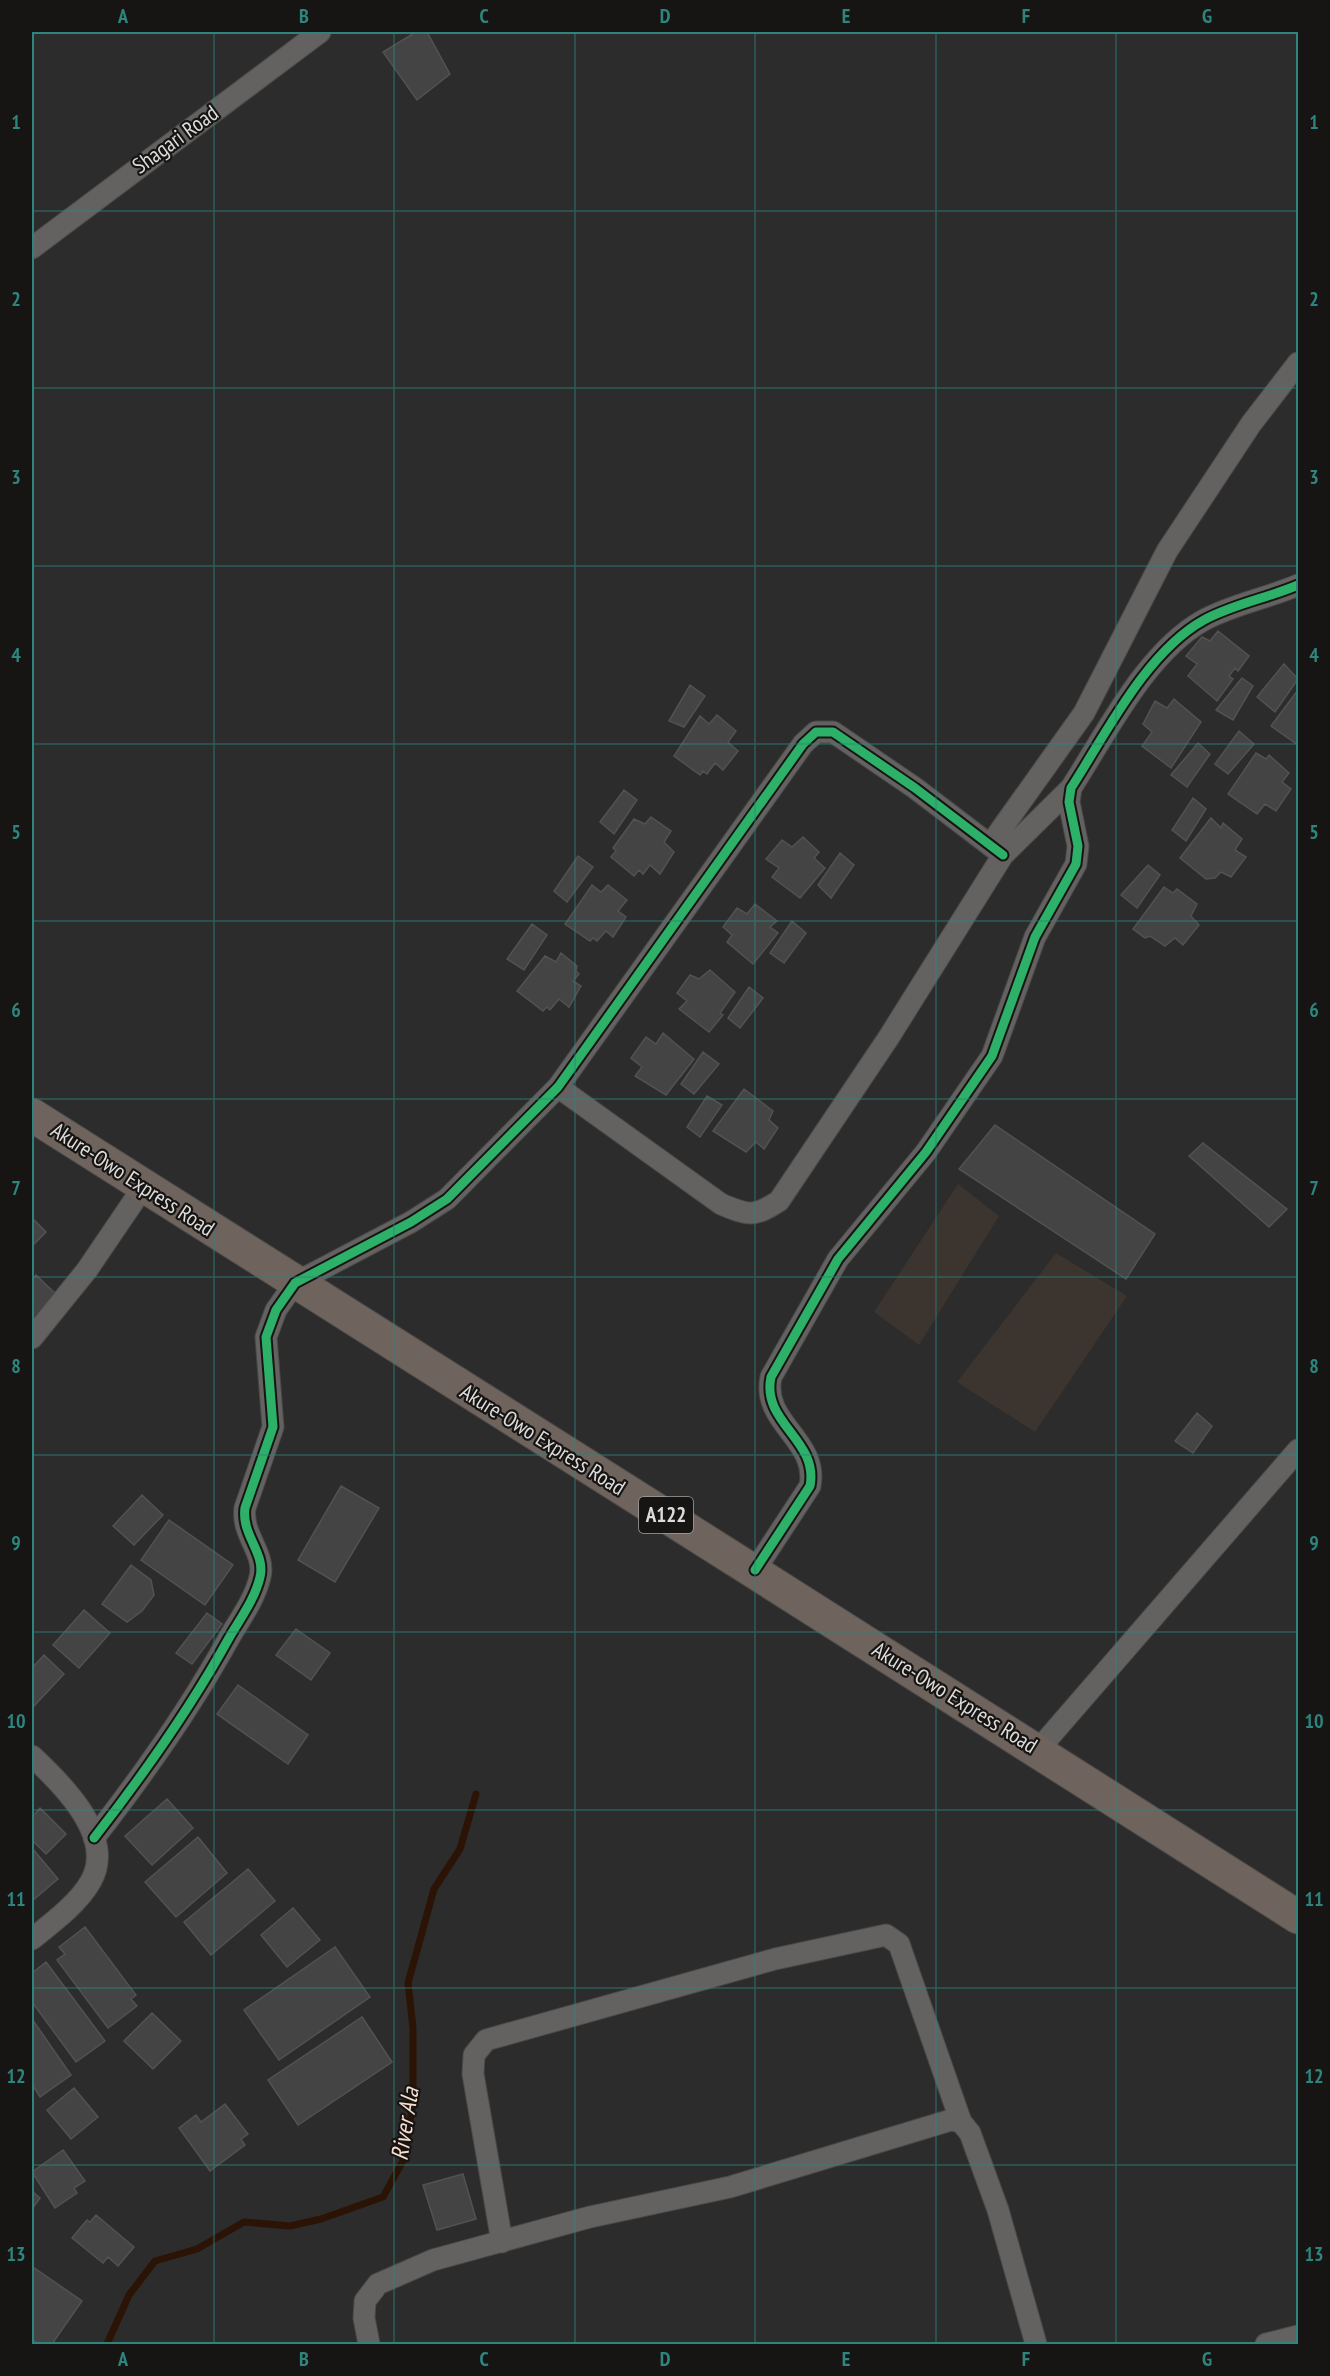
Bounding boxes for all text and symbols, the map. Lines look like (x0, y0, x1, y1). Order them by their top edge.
text: A (117, 3, 129, 29)
text: B (299, 3, 309, 29)
text: C (479, 3, 489, 29)
text: D (660, 3, 671, 29)
text: E (842, 3, 850, 29)
text: F (1022, 3, 1030, 29)
text: G (1202, 3, 1212, 29)
street label: Shagari Road (127, 99, 223, 179)
text: 1 (11, 109, 21, 135)
text: 1 (1309, 109, 1319, 135)
text: 2 (11, 286, 21, 312)
text: 2 (1309, 286, 1319, 312)
text: 3 (11, 464, 21, 490)
text: 3 (1309, 464, 1319, 490)
text: 4 (11, 642, 21, 668)
text: 4 (1309, 642, 1319, 668)
text: 5 (11, 819, 21, 845)
text: 5 (1309, 819, 1319, 845)
text: 6 (11, 997, 21, 1023)
text: 6 (1309, 997, 1319, 1023)
street label: Akure-Owo Express Road (46, 1116, 220, 1242)
text: 7 (11, 1175, 21, 1201)
text: 7 (1309, 1175, 1319, 1201)
text: 8 (11, 1353, 21, 1379)
text: 8 (1309, 1353, 1319, 1379)
street label: Akure-Owo Express Road (455, 1377, 631, 1501)
road number: A122 (639, 1497, 693, 1533)
text: 9 (11, 1530, 21, 1556)
text: 9 (1309, 1530, 1319, 1556)
street label: Akure-Owo Express Road (867, 1635, 1043, 1759)
text: 10 (6, 1708, 26, 1734)
text: 10 (1304, 1708, 1324, 1734)
text: 11 (6, 1886, 26, 1912)
text: 11 (1304, 1886, 1324, 1912)
text: 12 (6, 2063, 26, 2089)
text: 12 (1304, 2063, 1324, 2089)
water label: River Ala (383, 2084, 426, 2163)
text: 13 (6, 2241, 26, 2267)
text: 13 (1304, 2241, 1324, 2267)
text: A (117, 2346, 129, 2372)
text: B (299, 2346, 309, 2372)
text: C (479, 2346, 489, 2372)
text: D (660, 2346, 671, 2372)
text: E (842, 2346, 850, 2372)
text: F (1022, 2346, 1030, 2372)
text: G (1202, 2346, 1212, 2372)

